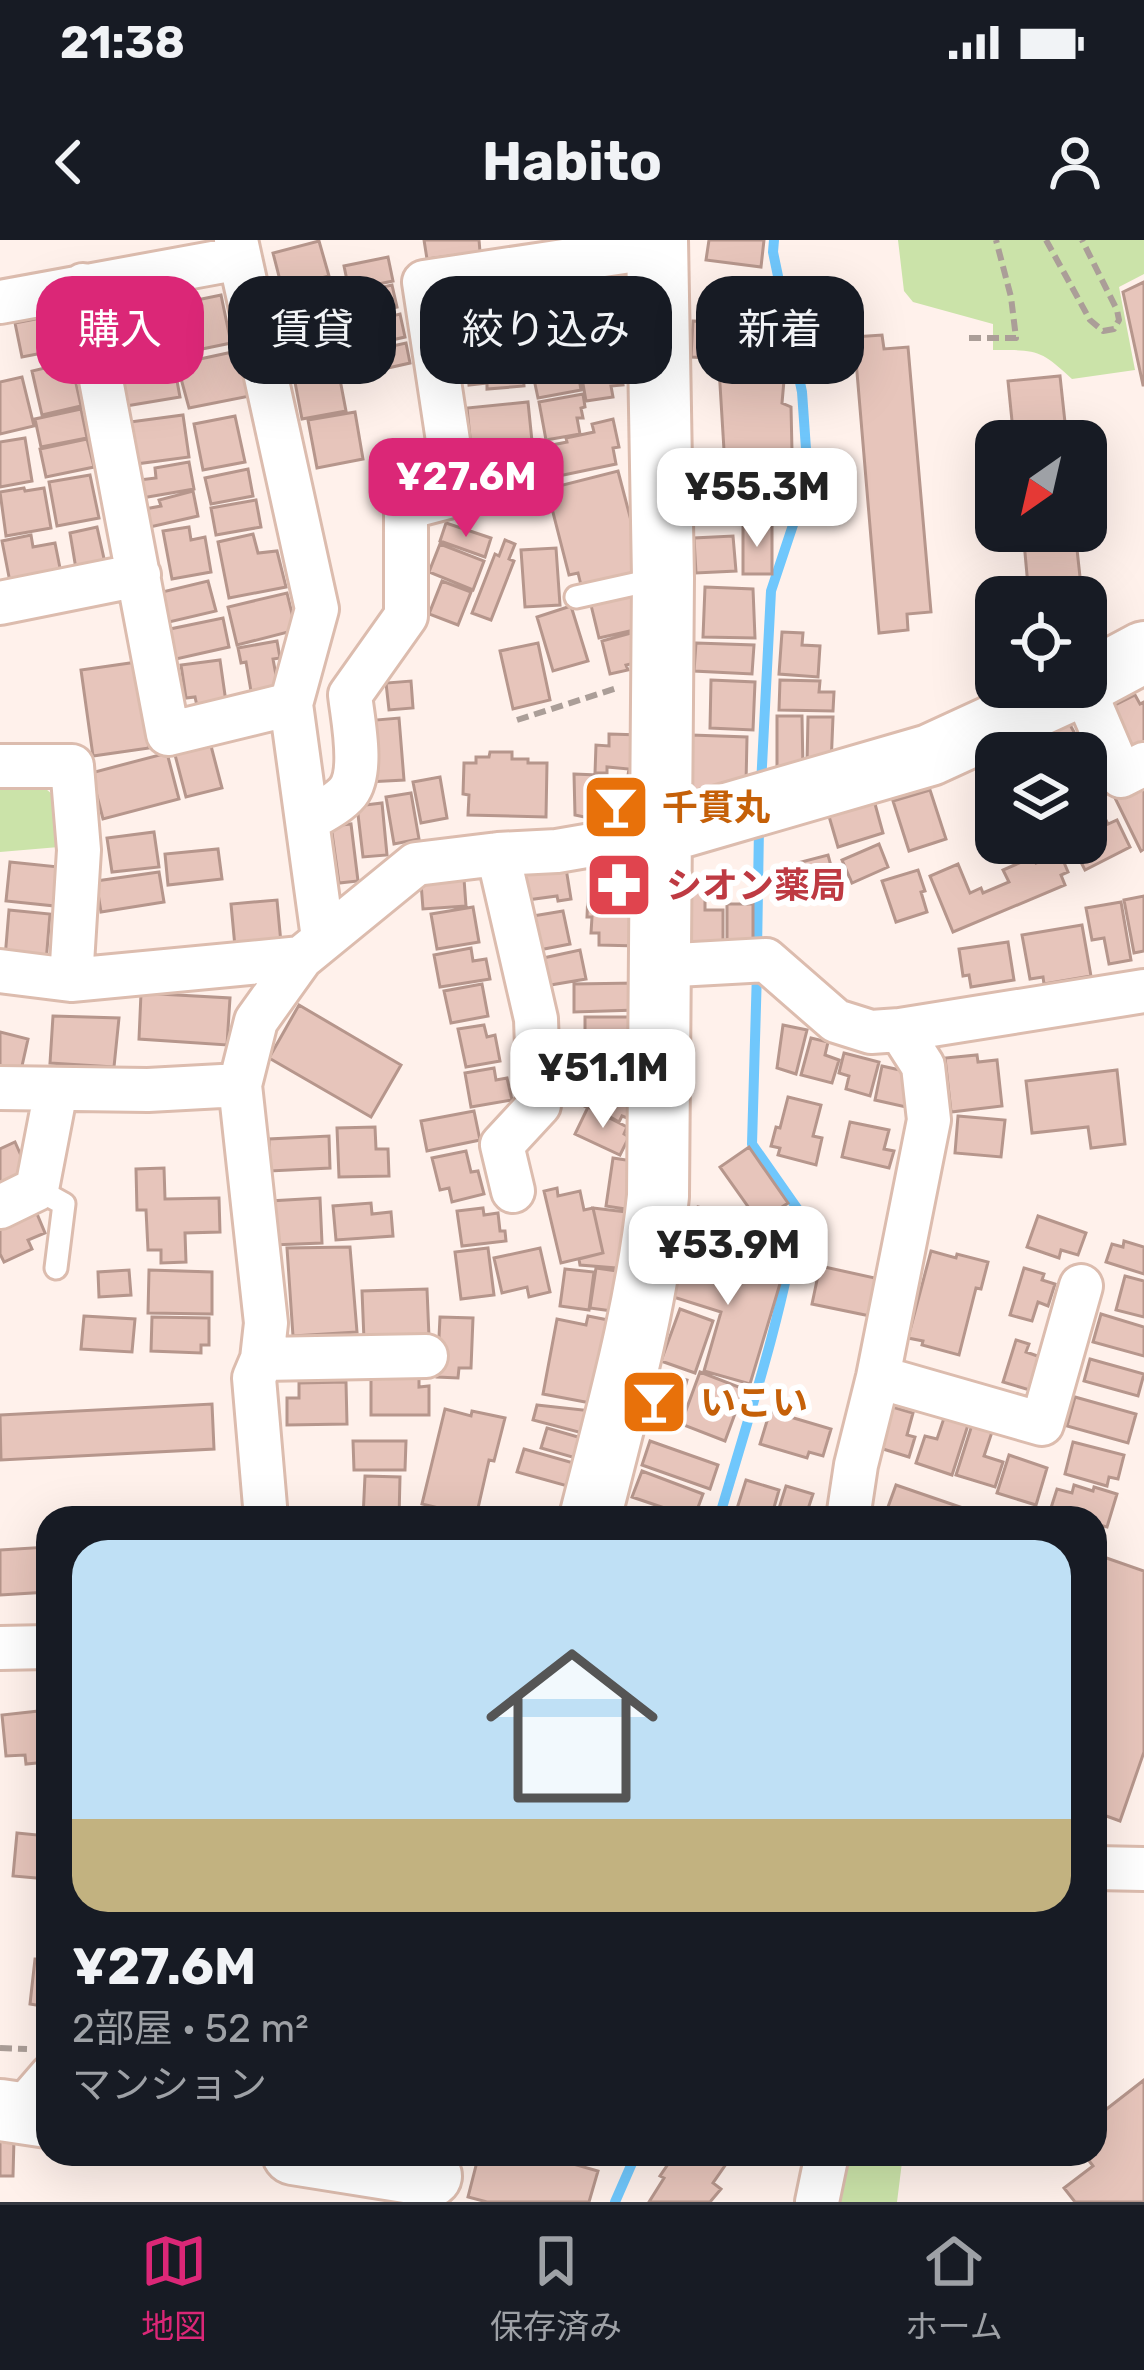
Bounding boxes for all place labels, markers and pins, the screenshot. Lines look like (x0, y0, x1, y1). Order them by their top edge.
pin: ¥27.6M (368, 438, 564, 540)
pin: ¥55.3M (659, 448, 855, 550)
bar icon: 千貫丸 (581, 772, 651, 842)
place label: 千貫丸 (662, 786, 770, 829)
pharmacy icon: シオン薬局 (584, 850, 654, 920)
place label: シオン薬局 (666, 864, 846, 907)
pin: ¥51.1M (505, 1029, 701, 1131)
pin: ¥53.9M (630, 1206, 826, 1308)
bar icon: いこい (619, 1367, 689, 1437)
place label: いこい (700, 1381, 808, 1424)

